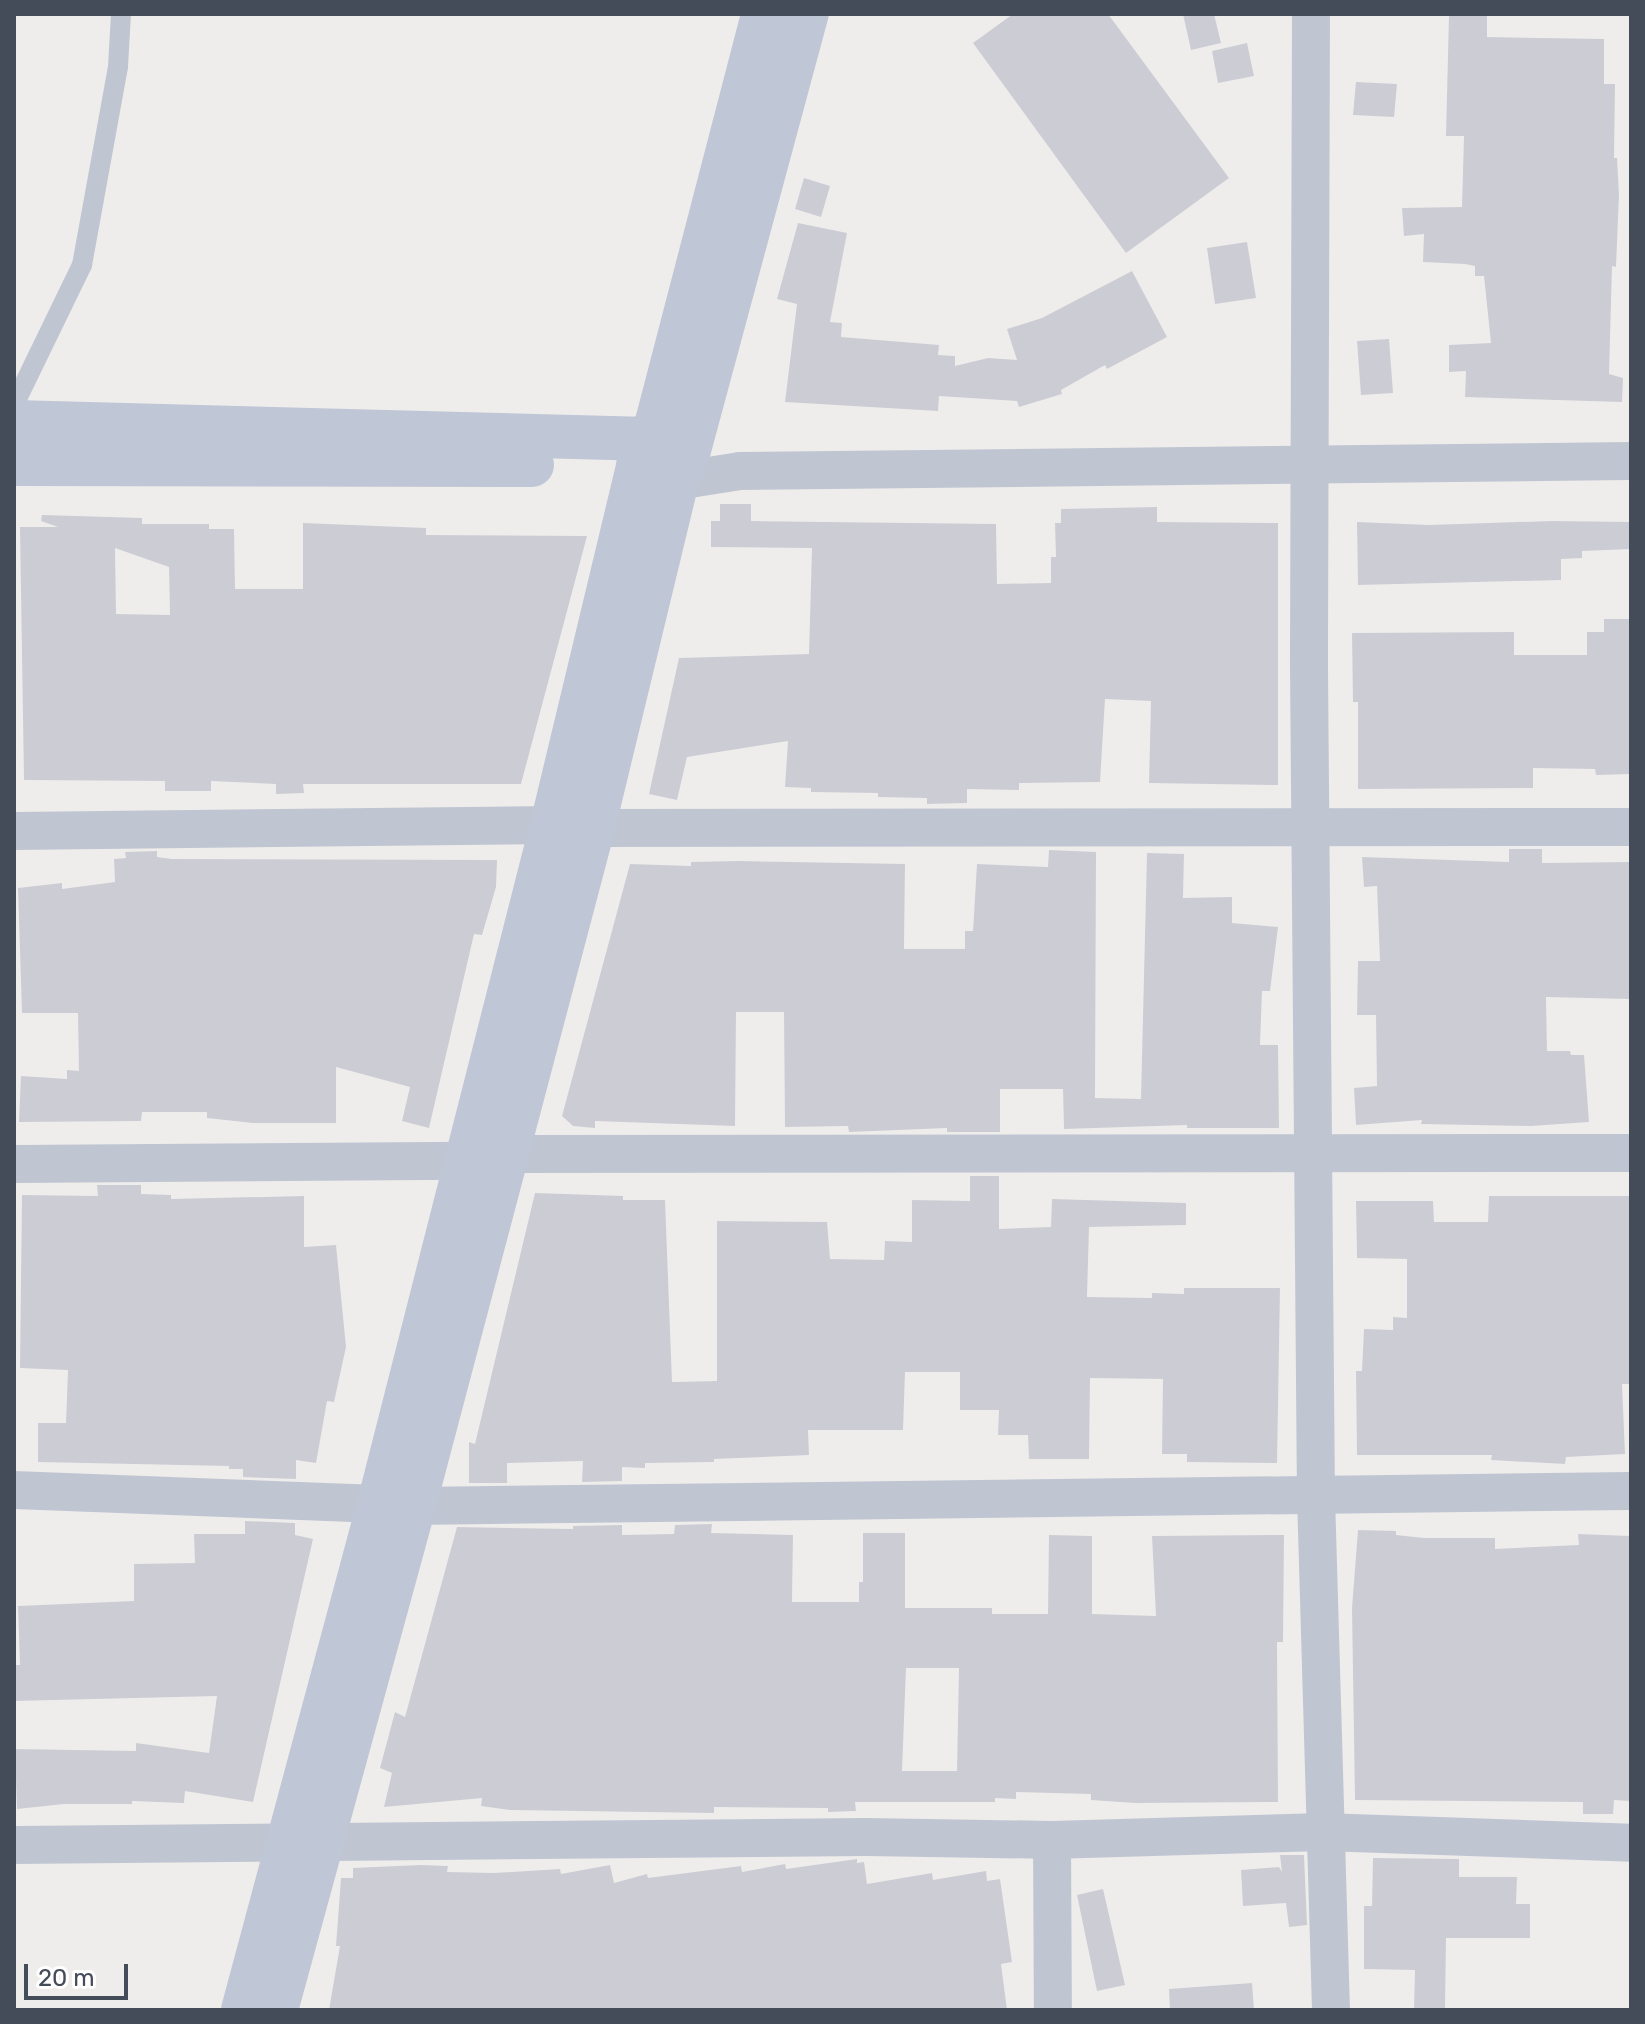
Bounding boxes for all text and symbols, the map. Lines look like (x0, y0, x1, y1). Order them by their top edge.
scale bar (28, 1948, 132, 1998)
text: 20 m (38, 1964, 95, 1992)

